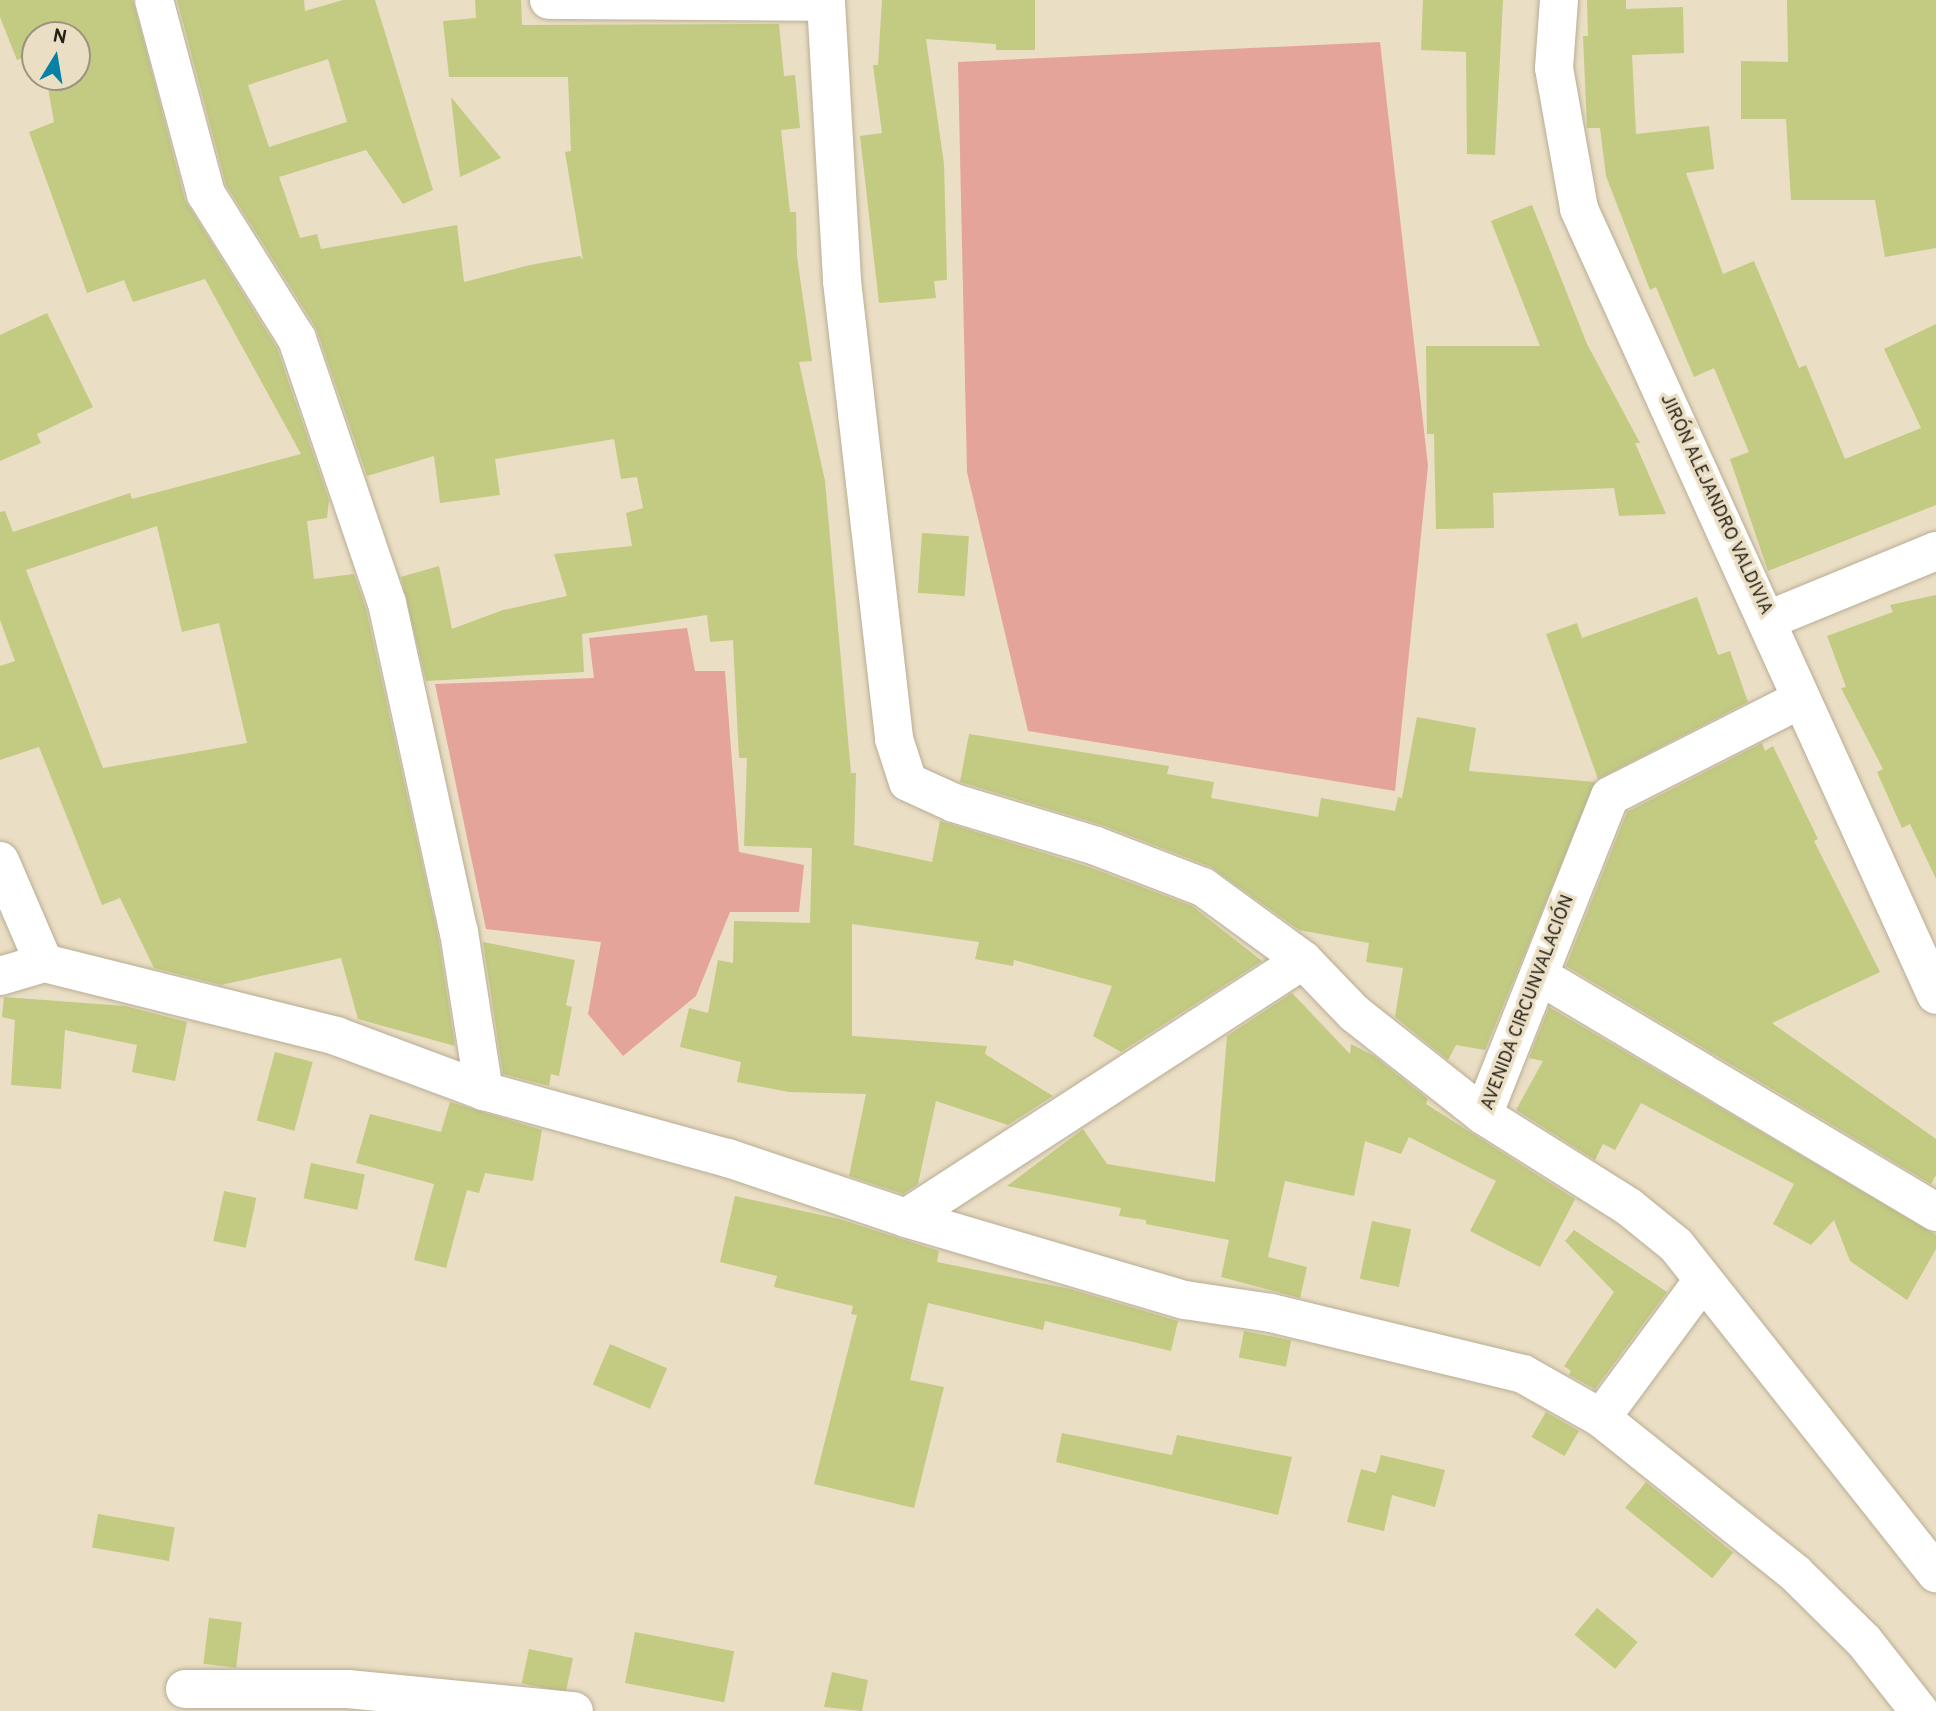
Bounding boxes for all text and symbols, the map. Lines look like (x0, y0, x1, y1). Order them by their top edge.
north arrow (21, 21, 91, 91)
text: N (51, 24, 69, 50)
street label: JIRÓN ALEJANDRO VALDIVIA (1654, 391, 1776, 619)
street label: AVENIDA CIRCUNVALACIÓN (1478, 892, 1580, 1114)

